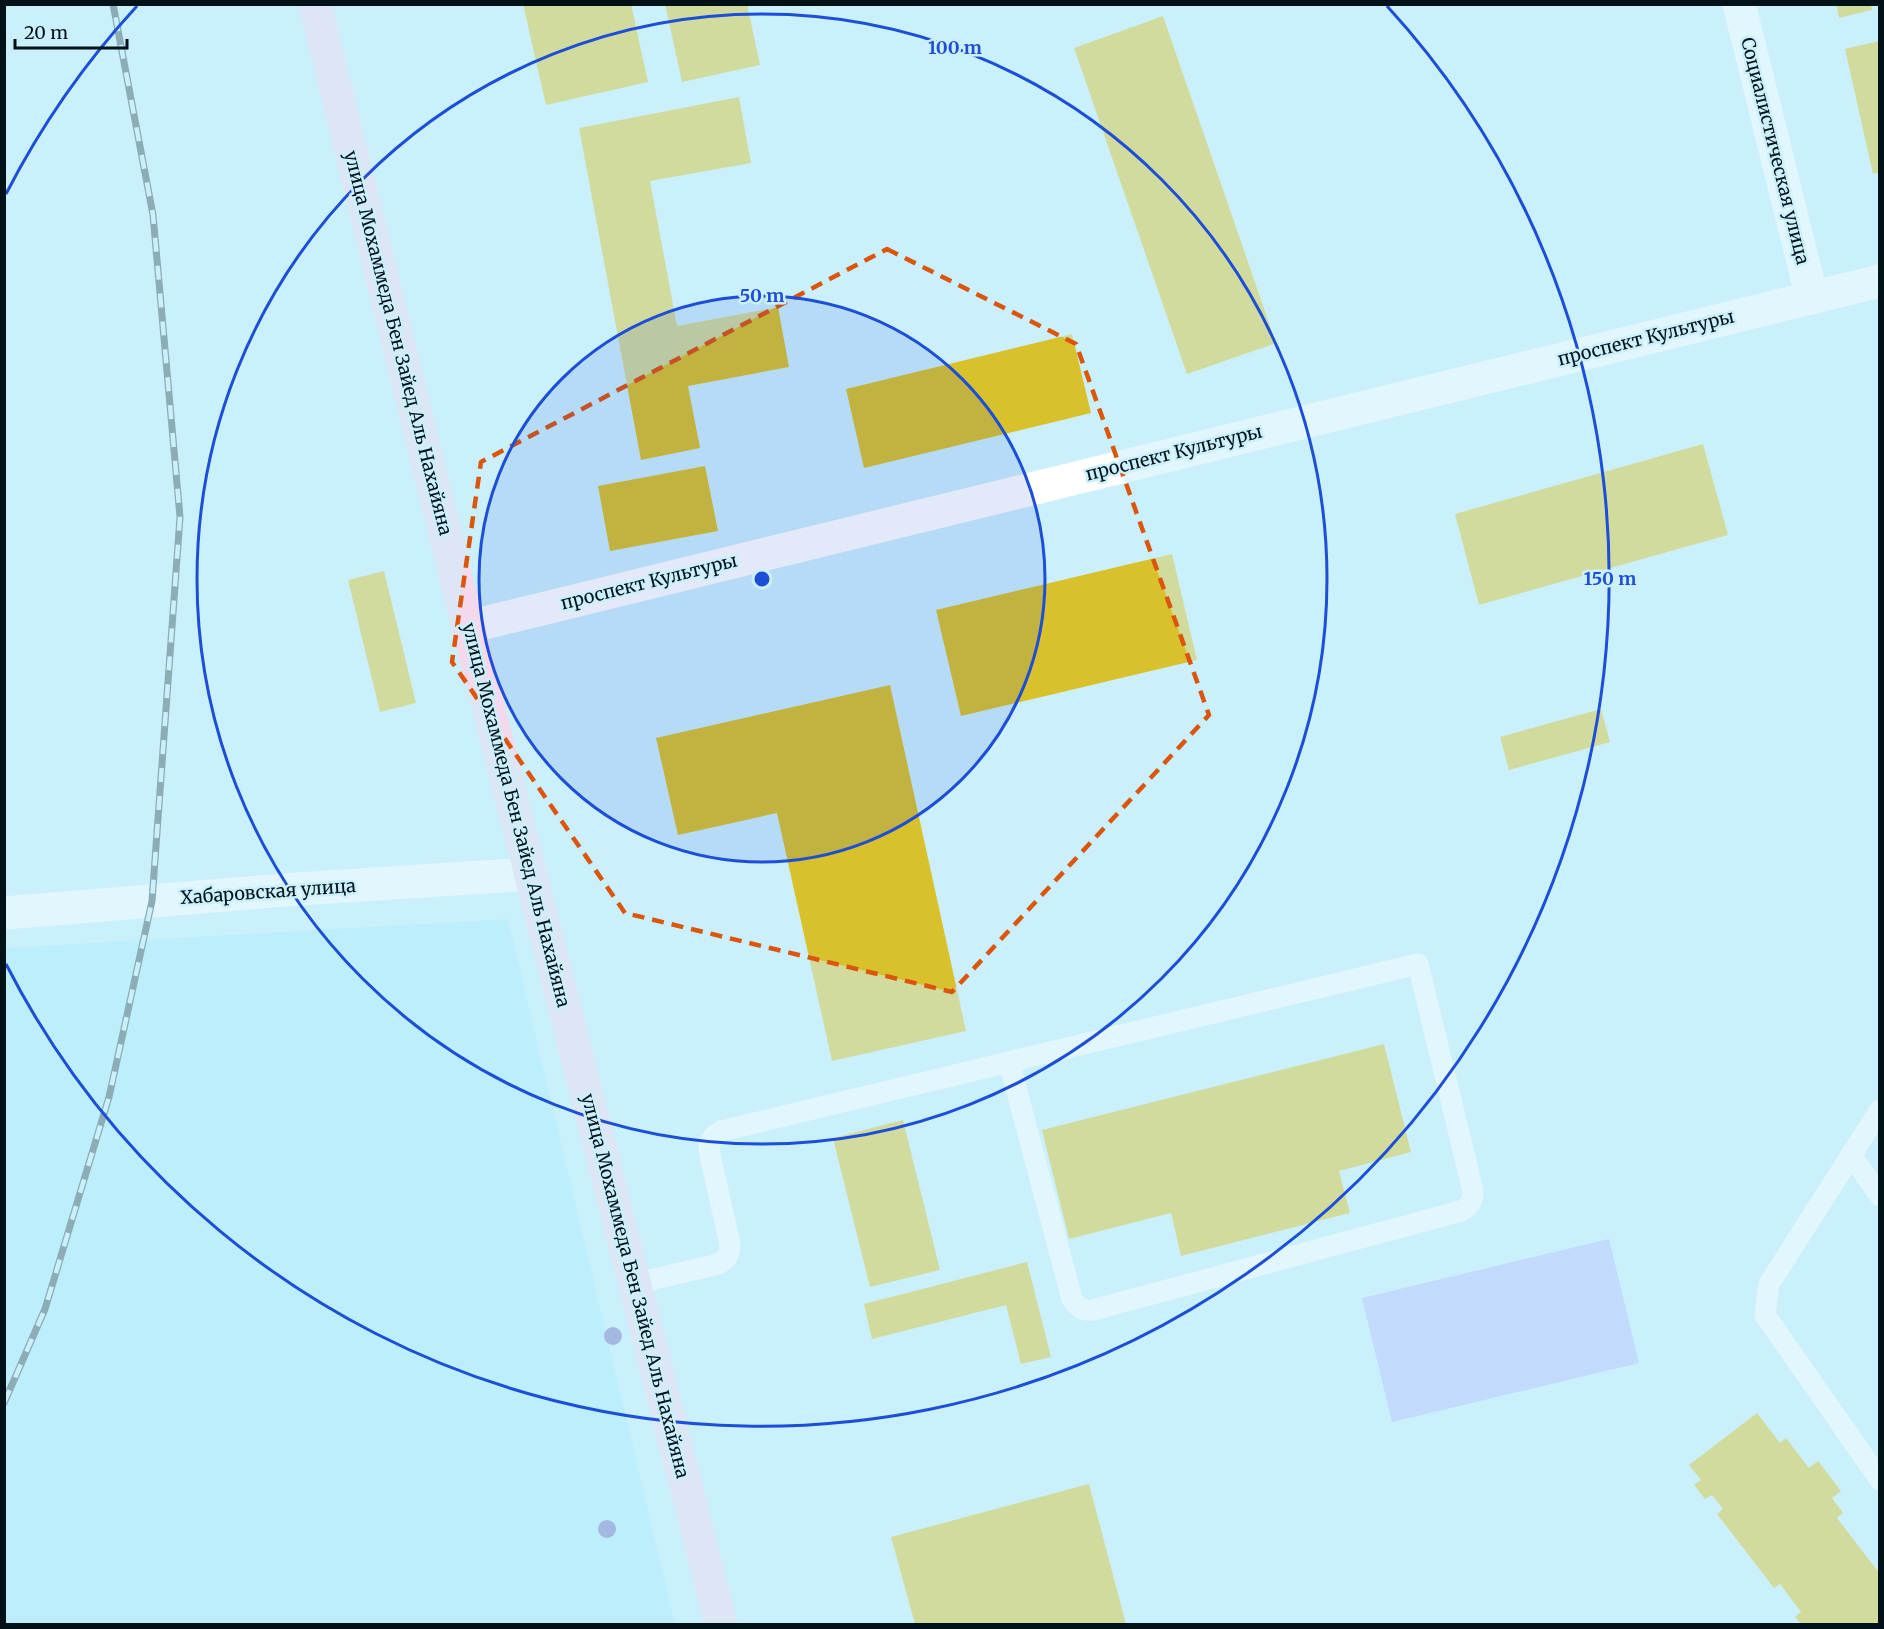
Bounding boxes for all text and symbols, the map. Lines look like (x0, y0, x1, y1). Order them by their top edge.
scale bar (15, 12, 128, 50)
text: 20 m (24, 21, 68, 44)
street label: Социалистическая улица (1736, 35, 1815, 267)
text: 100 m (928, 36, 982, 59)
street label: улица Мохаммеда Бен Зайед Аль Нахайяна (339, 148, 458, 538)
text: 50 m (740, 284, 784, 307)
street label: проспект Культуры (1555, 304, 1737, 371)
street label: проспект Культуры (1083, 419, 1265, 486)
street label: проспект Культуры (558, 548, 740, 615)
text: 150 m (1584, 567, 1636, 590)
centre of rings (752, 569, 772, 589)
street label: улица Мохаммеда Бен Зайед Аль Нахайяна (457, 620, 576, 1010)
street label: Хабаровская улица (179, 874, 357, 909)
street label: улица Мохаммеда Бен Зайед Аль Нахайяна (576, 1091, 695, 1481)

